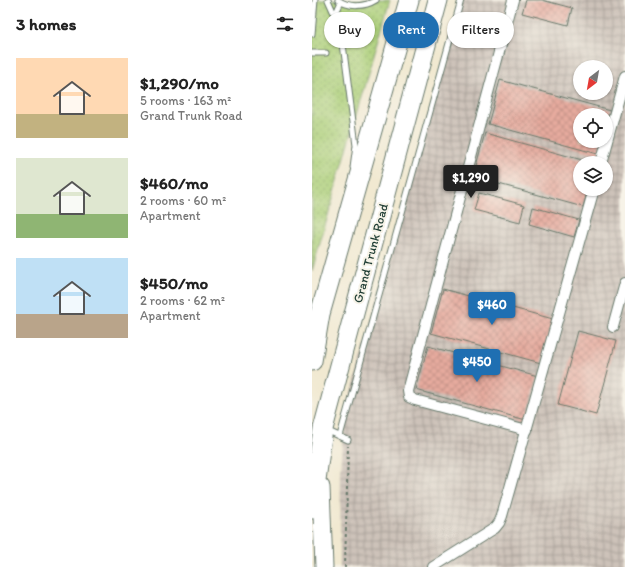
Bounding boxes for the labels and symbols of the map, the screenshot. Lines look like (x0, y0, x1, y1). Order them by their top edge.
north arrow (573, 60, 613, 100)
pin: $1,290 (438, 165, 504, 199)
street label: Grand Trunk Road (350, 202, 391, 305)
pin: $460 (468, 292, 516, 326)
pin: $450 (453, 349, 501, 383)

